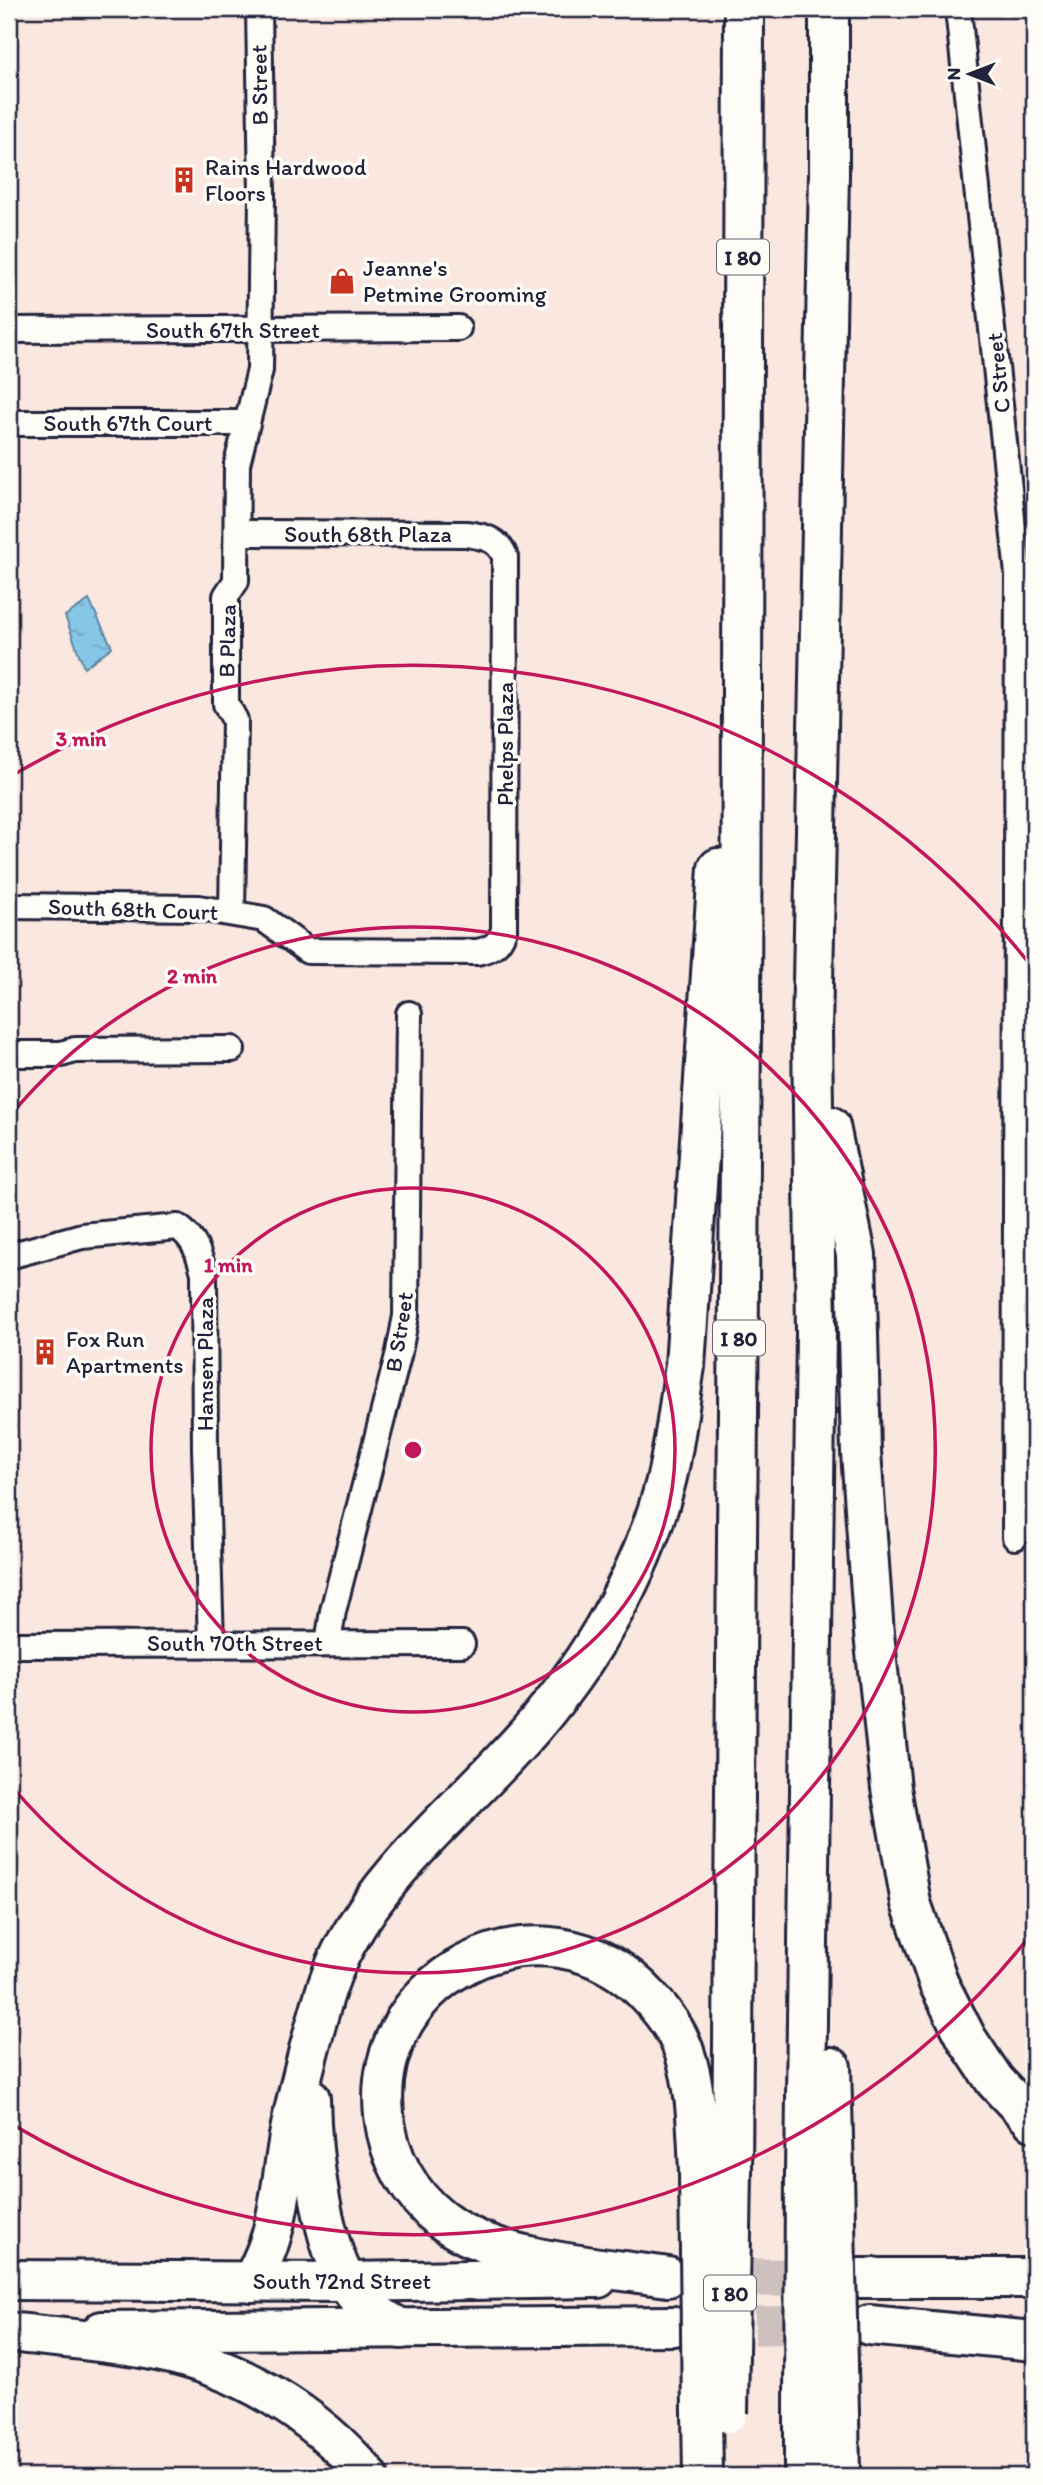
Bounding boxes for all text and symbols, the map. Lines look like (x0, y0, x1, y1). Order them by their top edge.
north arrow (934, 38, 1004, 108)
street label: B Street (244, 44, 274, 126)
text: N (942, 68, 965, 80)
place label: Rains Hardwood Floors (205, 153, 367, 207)
building icon: Rains Hardwood Floors (169, 165, 199, 195)
road number: I 80 (717, 240, 769, 274)
place label: Jeanne's Petmine Grooming (363, 254, 547, 308)
shop icon: Jeanne's Petmine Grooming (327, 266, 357, 296)
street label: South 67th Street (146, 316, 320, 344)
street label: C Street (980, 331, 1016, 415)
street label: South 67th Court (43, 409, 213, 437)
street label: South 68th Plaza (284, 520, 452, 548)
street label: B Plaza (212, 604, 242, 678)
street label: Phelps Plaza (491, 682, 519, 806)
text: 3 min (56, 726, 107, 751)
street label: South 68th Court (47, 892, 219, 926)
text: 2 min (167, 963, 218, 988)
text: 1 min (204, 1252, 253, 1277)
street label: B Street (379, 1290, 419, 1374)
street label: Hansen Plaza (191, 1297, 219, 1431)
road number: I 80 (713, 1320, 765, 1356)
place label: Fox Run Apartments (66, 1325, 184, 1379)
building icon: Fox Run Apartments (30, 1337, 60, 1367)
centre of rings (401, 1438, 425, 1462)
street label: South 70th Street (147, 1629, 323, 1657)
street label: South 72nd Street (253, 2267, 431, 2295)
road number: I 80 (704, 2276, 756, 2310)

